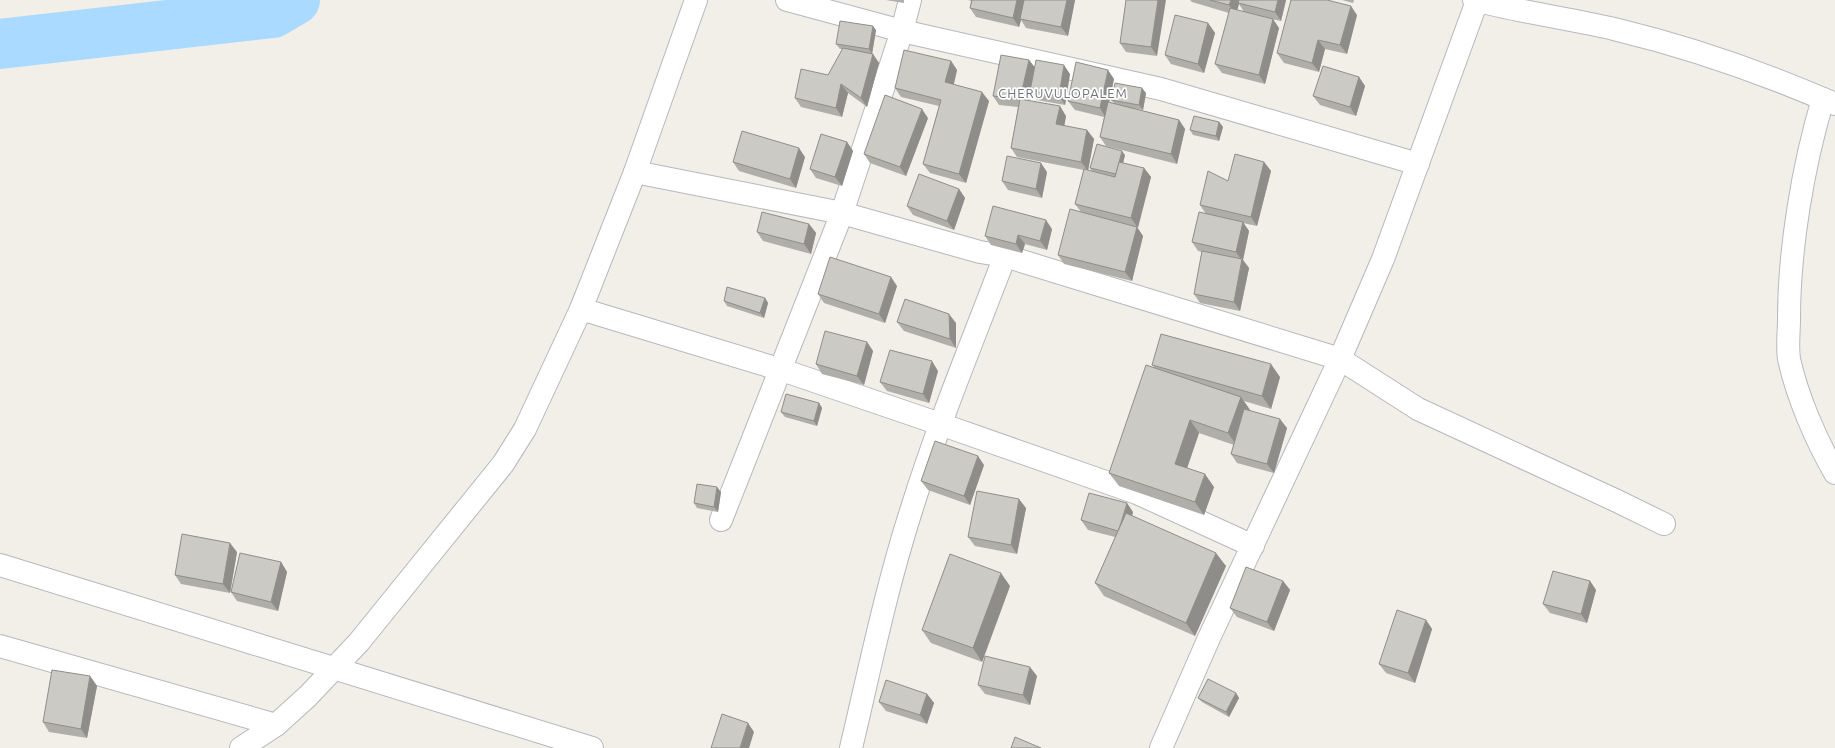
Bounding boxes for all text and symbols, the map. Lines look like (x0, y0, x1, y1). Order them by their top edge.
district label: CHERUVULOPALEM (998, 86, 1128, 100)

